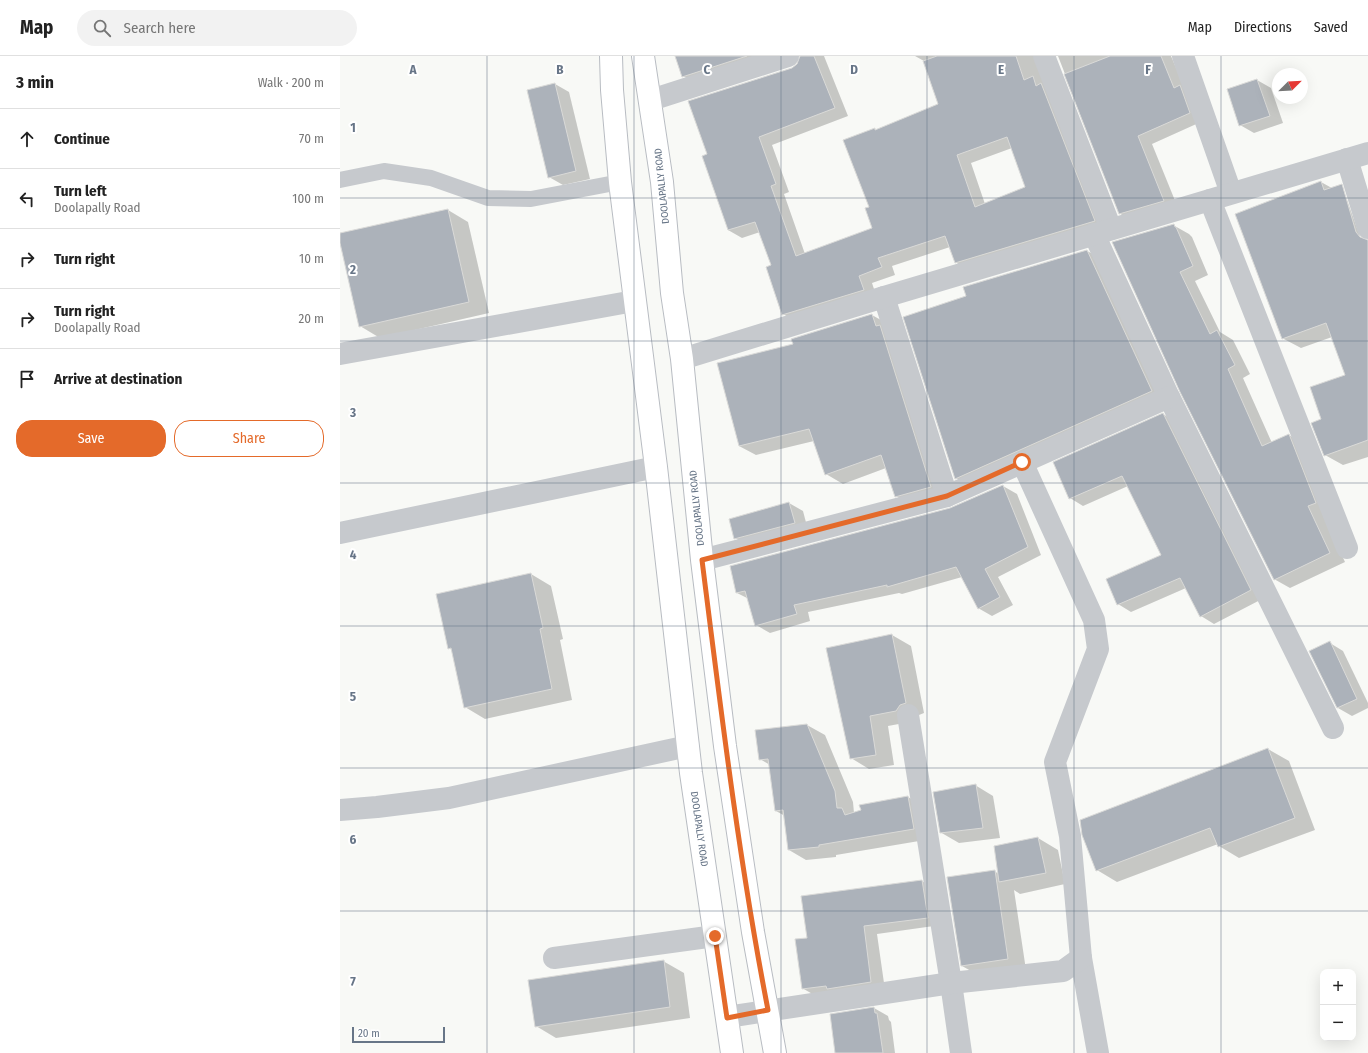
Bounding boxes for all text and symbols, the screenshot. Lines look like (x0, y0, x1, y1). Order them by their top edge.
search box (77, 10, 357, 46)
text: Map (20, 16, 53, 39)
icon: search (91, 17, 113, 39)
text: Search here (123, 19, 196, 37)
text: Map (1188, 19, 1212, 36)
text: Directions (1234, 19, 1292, 36)
text: Saved (1314, 19, 1348, 36)
text: A (408, 62, 417, 77)
text: B (556, 62, 564, 77)
text: C (704, 62, 711, 77)
text: D (850, 62, 858, 77)
text: E (998, 62, 1004, 77)
text: F (1145, 62, 1151, 77)
north arrow (1272, 68, 1308, 104)
text: 3 min (16, 72, 54, 93)
text: Walk · 200 m (258, 75, 324, 90)
text: 1 (350, 120, 356, 135)
icon: ahead (16, 128, 38, 150)
text: Continue (54, 130, 110, 148)
text: 70 m (299, 131, 324, 146)
street label: DOOLAPALLY ROAD (652, 147, 672, 224)
text: Turn left (54, 182, 107, 200)
icon: left (16, 188, 38, 210)
text: 100 m (292, 191, 324, 206)
text: Doolapally Road (54, 200, 141, 215)
icon: right (16, 248, 38, 270)
text: Turn right (54, 250, 115, 268)
text: 10 m (299, 251, 324, 266)
text: 2 (349, 262, 356, 277)
text: Turn right (54, 302, 115, 320)
icon: right (16, 308, 38, 330)
text: 20 m (298, 311, 324, 326)
text: Doolapally Road (54, 320, 141, 335)
icon: arrive (16, 368, 38, 390)
text: Arrive at destination (54, 370, 182, 388)
text: 3 (349, 405, 356, 420)
button: Save (16, 420, 166, 457)
button: Share (174, 420, 324, 457)
route start (1013, 453, 1031, 471)
street label: DOOLAPALLY ROAD (687, 469, 707, 546)
text: 4 (350, 547, 357, 562)
text: 5 (350, 689, 356, 704)
street label: DOOLAPALLY ROAD (688, 791, 710, 868)
text: 6 (350, 832, 357, 847)
route end (706, 927, 724, 945)
map controls (1320, 969, 1356, 1041)
button: + (1320, 969, 1356, 1005)
text: 7 (350, 974, 356, 989)
button: − (1320, 1005, 1356, 1041)
scale bar (352, 1025, 445, 1044)
text: 20 m (358, 1027, 380, 1040)

